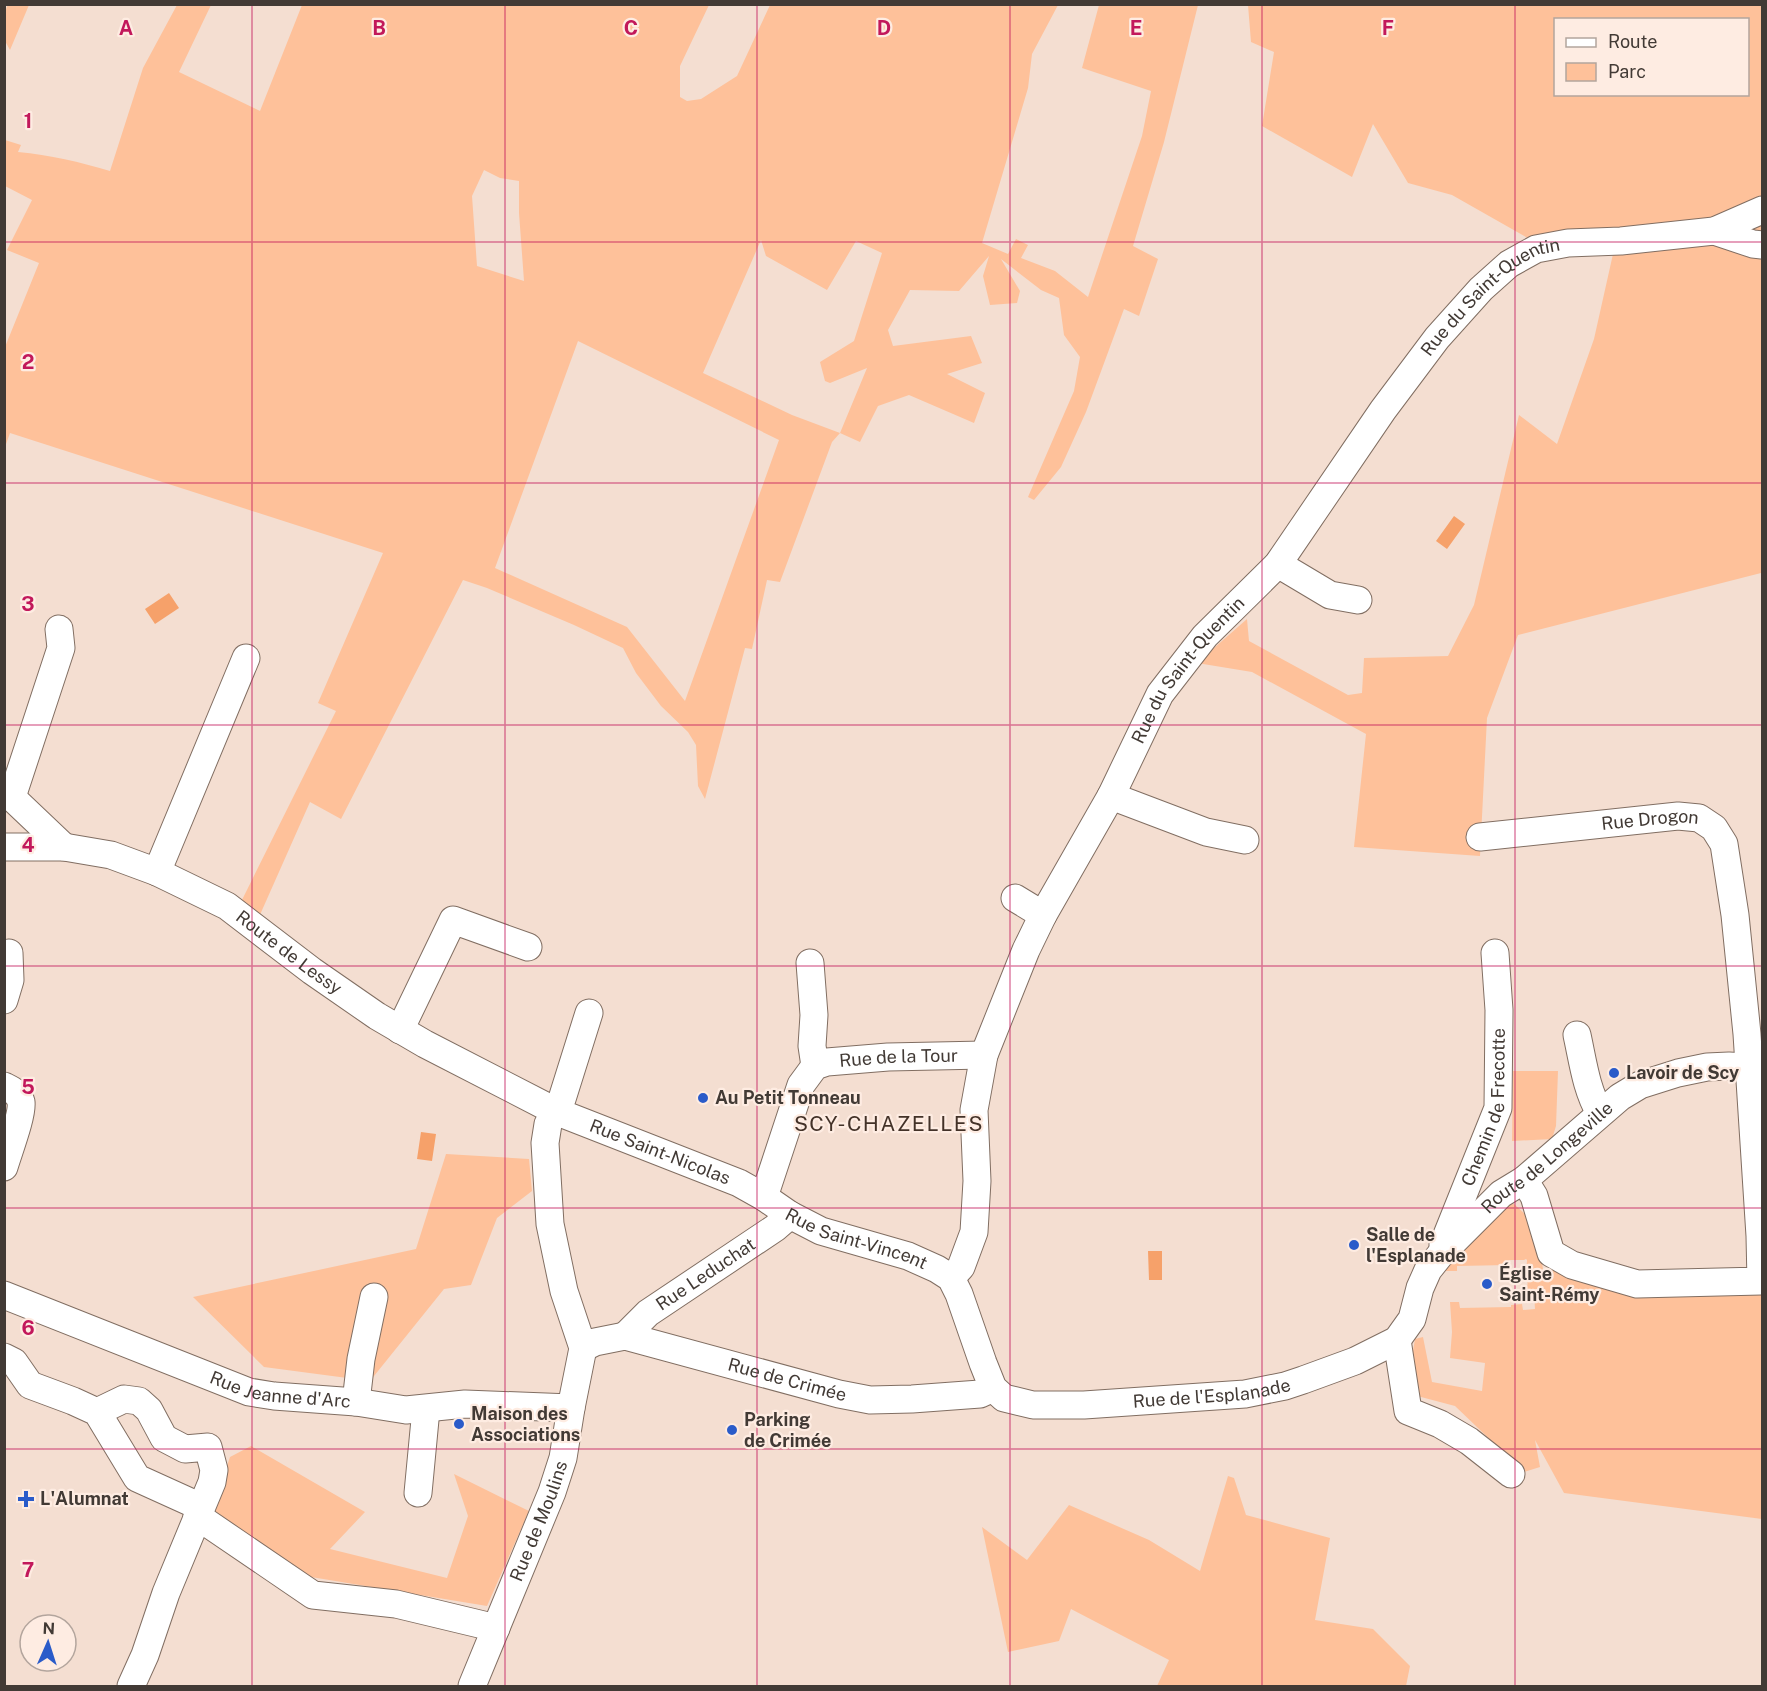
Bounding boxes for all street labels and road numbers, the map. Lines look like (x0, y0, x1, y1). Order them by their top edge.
street label: Rue du Saint-Quentin (1416, 234, 1562, 360)
street label: Rue du Saint-Quentin (1127, 592, 1249, 747)
street label: Rue Drogon (1600, 805, 1700, 834)
street label: Route de Lessy (232, 906, 346, 999)
street label: Chemin de Frecotte (1457, 1028, 1509, 1189)
street label: Rue de la Tour (838, 1045, 958, 1071)
street label: Route de Longeville (1477, 1097, 1617, 1218)
street label: Rue Saint-Nicolas (587, 1115, 733, 1189)
street label: Rue Saint-Vincent (782, 1203, 931, 1273)
street label: Rue Leduchat (652, 1233, 759, 1315)
street label: Rue de Crimée (726, 1353, 848, 1405)
street label: Rue Jeanne d'Arc (207, 1367, 352, 1412)
street label: Rue de l'Esplanade (1132, 1374, 1293, 1412)
street label: Rue de Moulins (505, 1458, 571, 1584)

